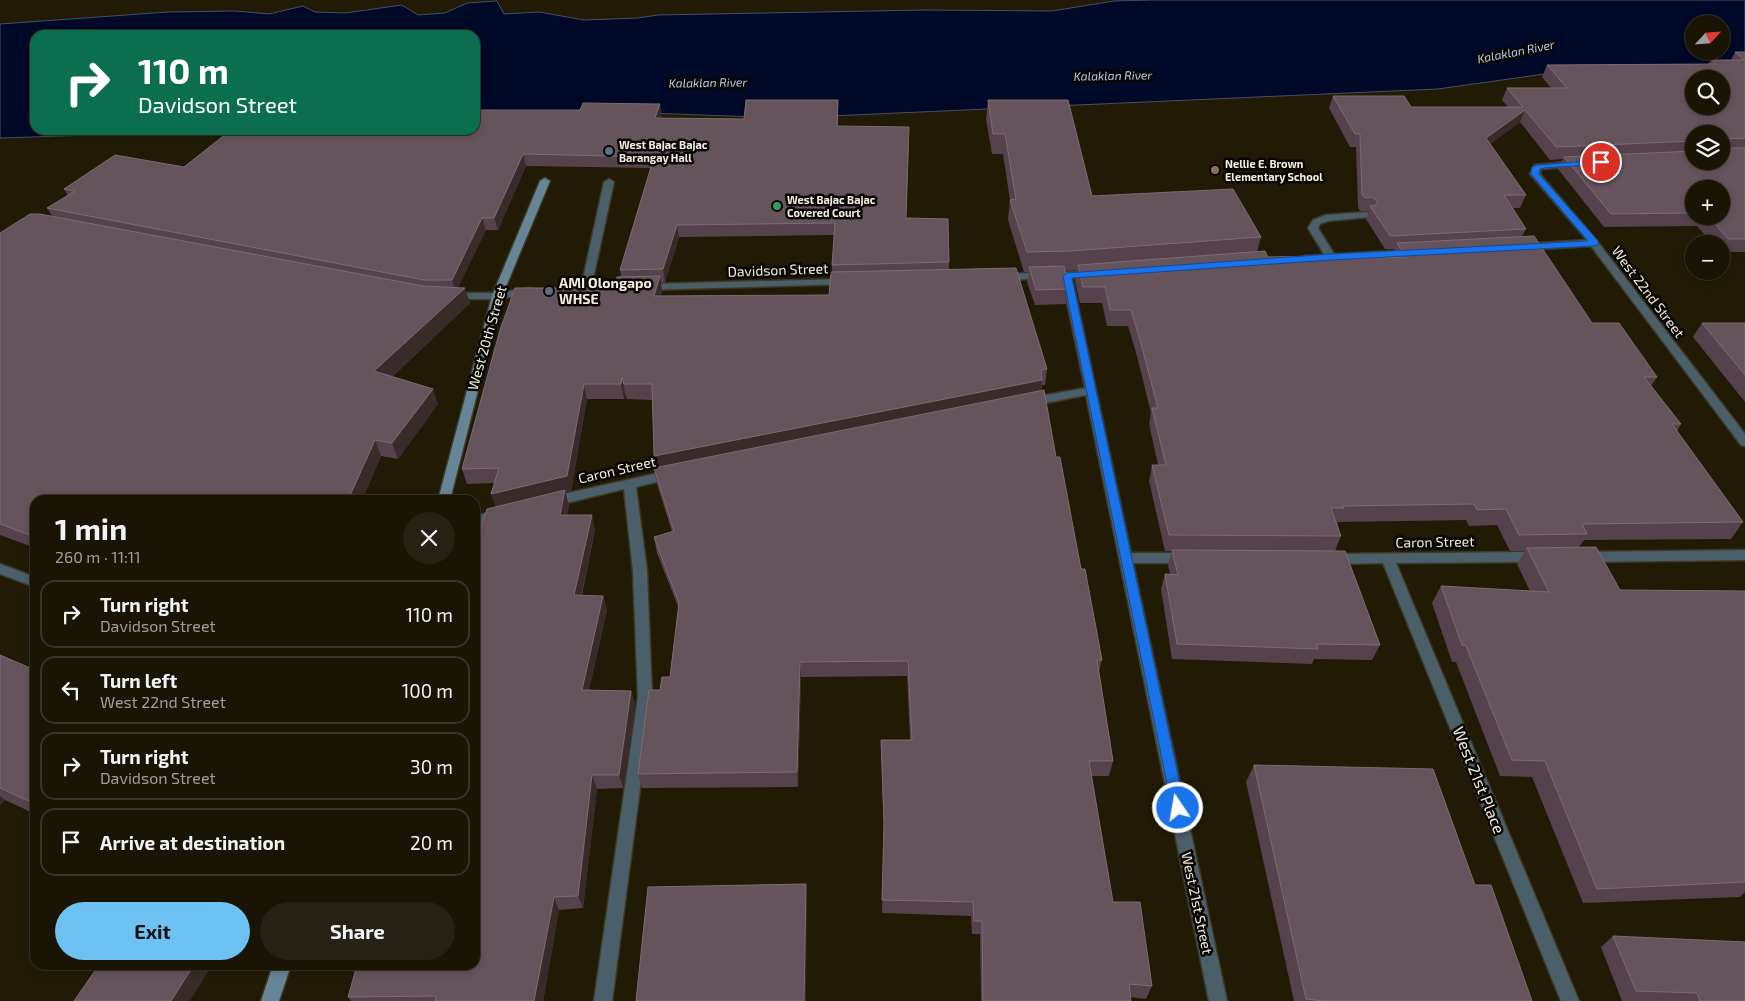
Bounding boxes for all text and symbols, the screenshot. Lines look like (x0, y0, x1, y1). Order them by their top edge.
north arrow (1685, 15, 1730, 60)
map controls (1685, 15, 1730, 280)
water label: Kalaklan River (1476, 37, 1556, 65)
text: 110 m (138, 49, 229, 91)
icon: right (55, 50, 120, 115)
water label: Kalaklan River (1074, 67, 1153, 83)
button: search (1685, 70, 1730, 115)
water label: Kalaklan River (669, 74, 748, 90)
text: Davidson Street (138, 91, 297, 117)
button: layers (1685, 125, 1730, 170)
place label: West Bajac Bajac Barangay Hall (619, 138, 708, 165)
pin (1580, 141, 1622, 183)
marker: West Bajac Bajac Barangay Hall (603, 145, 615, 157)
icon: arrive (1587, 148, 1615, 176)
place label: Nellie E. Brown Elementary School (1225, 157, 1323, 184)
marker: Nellie E. Brown Elementary School (1209, 164, 1221, 176)
button: + (1685, 180, 1730, 225)
place label: West Bajac Bajac Covered Court (787, 193, 876, 219)
marker: West Bajac Bajac Covered Court (771, 200, 783, 212)
button: − (1685, 235, 1730, 280)
street label: West 22nd Street (1609, 243, 1688, 341)
street label: Davidson Street (727, 259, 829, 280)
place label: AMI Olongapo WHSE (559, 274, 652, 307)
street label: West 20th Street (463, 284, 510, 392)
marker: AMI Olongapo WHSE (543, 285, 555, 297)
street label: Caron Street (576, 452, 657, 487)
text: 1 min (55, 510, 127, 546)
button: close (403, 512, 455, 564)
street label: Caron Street (1395, 532, 1475, 551)
text: 260 m · 11:11 (55, 547, 141, 566)
text: Turn right (100, 593, 188, 616)
icon: right (57, 600, 85, 628)
text: 110 m (406, 603, 453, 626)
text: Davidson Street (100, 616, 216, 635)
text: Turn left (100, 669, 177, 692)
icon: left (57, 676, 85, 704)
text: 100 m (402, 679, 453, 702)
text: West 22nd Street (100, 692, 226, 711)
street label: West 21st Place (1449, 724, 1510, 836)
text: Turn right (100, 745, 188, 768)
icon: right (57, 752, 85, 780)
text: 30 m (410, 755, 453, 778)
text: Davidson Street (100, 768, 216, 787)
position arrow (1151, 781, 1203, 833)
icon: arrive (57, 828, 85, 856)
text: Arrive at destination (100, 831, 285, 854)
text: 20 m (410, 831, 453, 854)
street label: West 21st Street (1178, 850, 1217, 956)
button: Exit (55, 902, 250, 960)
button: Share (260, 902, 455, 960)

